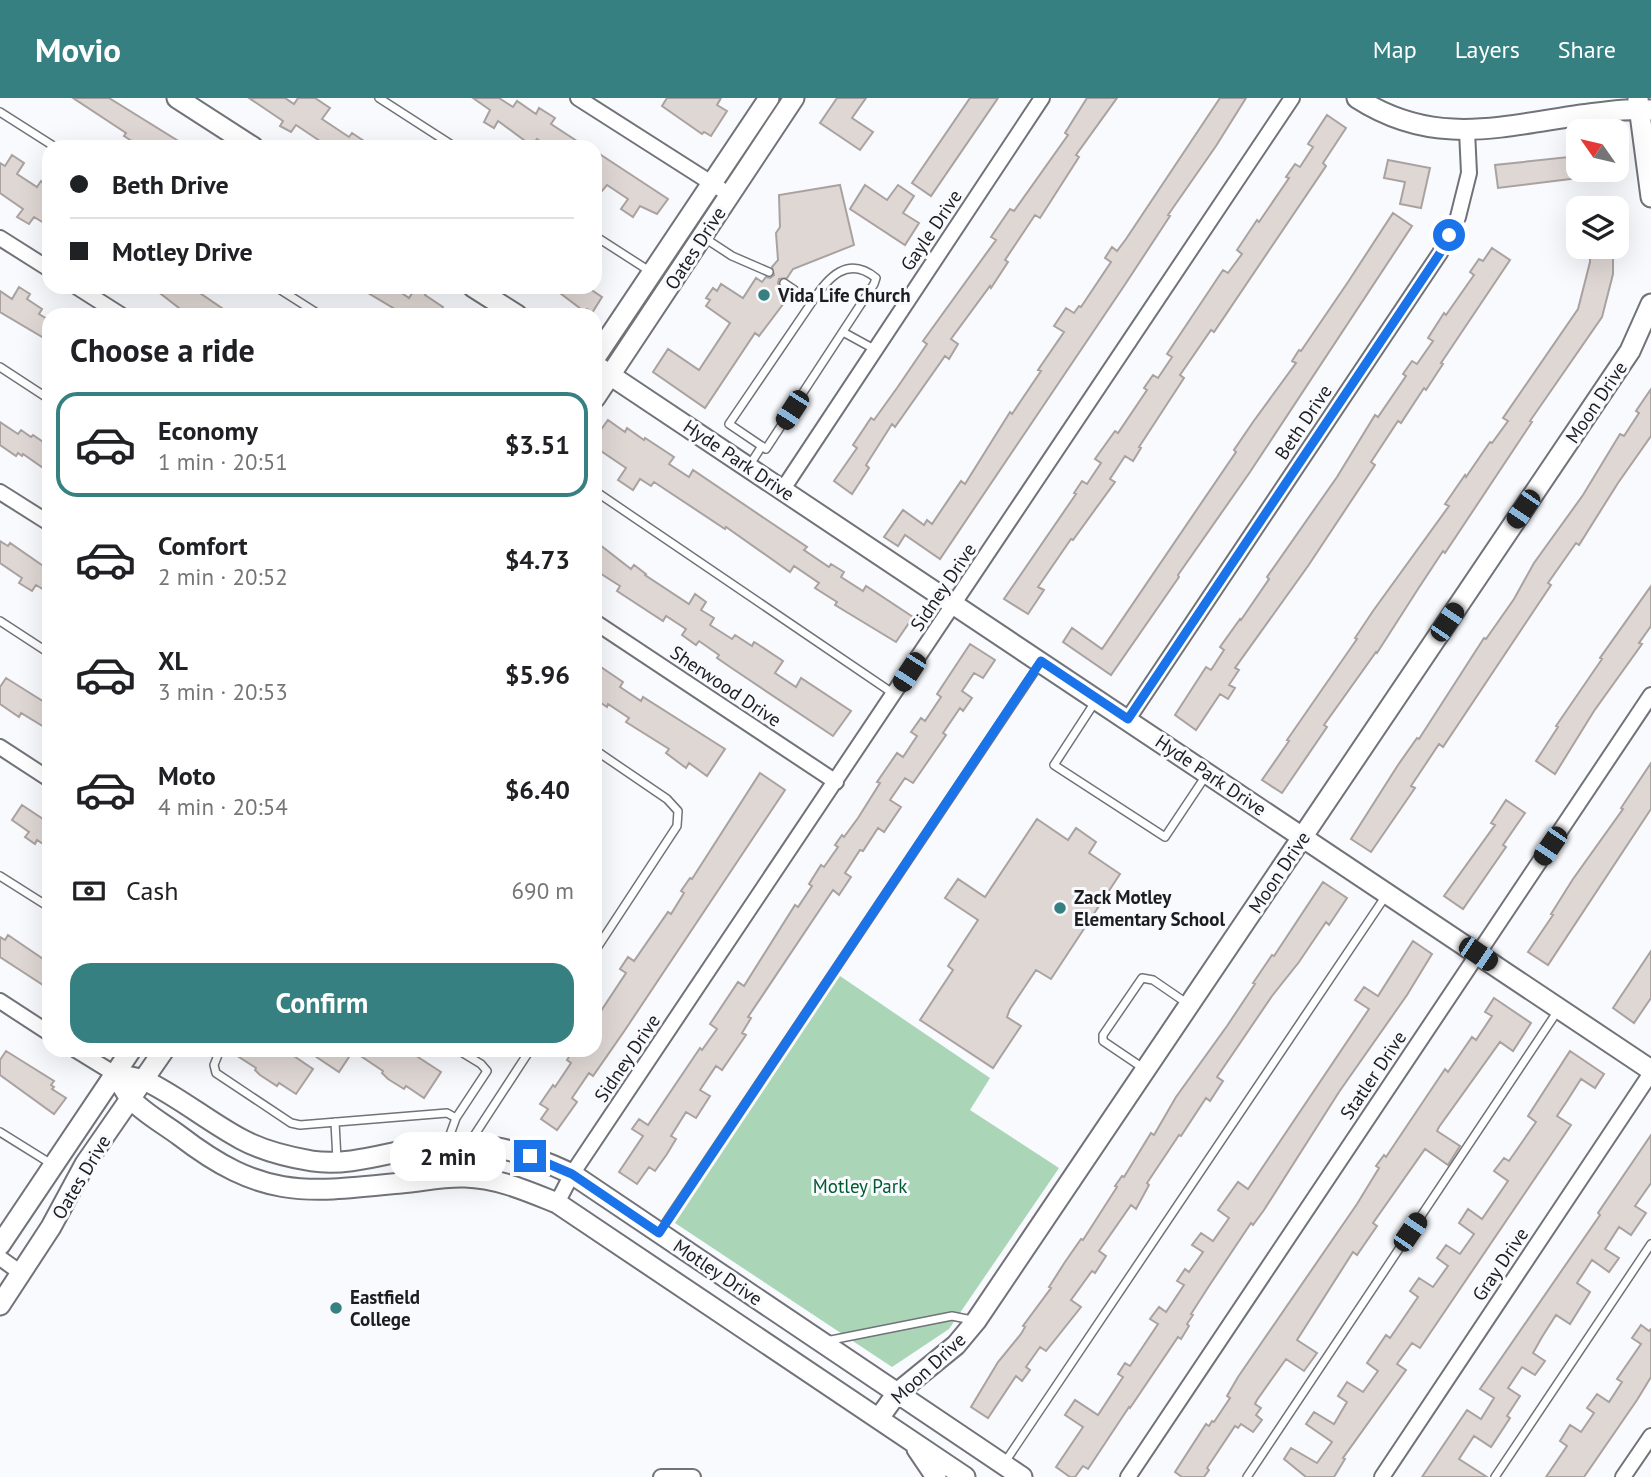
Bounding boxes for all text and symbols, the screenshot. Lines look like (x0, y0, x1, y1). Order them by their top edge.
text: Movio (35, 28, 121, 71)
text: Map (1373, 34, 1417, 65)
text: Layers (1455, 34, 1520, 65)
text: Share (1558, 34, 1616, 65)
north arrow (1566, 119, 1629, 182)
map controls (1566, 119, 1629, 259)
text: Beth Drive (112, 168, 229, 201)
street label: Gayle Drive (895, 185, 967, 275)
button: layers (1566, 196, 1629, 259)
street label: Oates Drive (659, 202, 731, 294)
route start (1433, 219, 1465, 251)
text: Motley Drive (112, 235, 253, 268)
place label: Vida Life Church (777, 283, 911, 307)
marker: Vida Life Church (756, 287, 772, 303)
text: Choose a ride (70, 329, 255, 371)
street label: Moon Drive (1560, 357, 1632, 447)
street label: Beth Drive (1269, 380, 1337, 464)
car (772, 387, 813, 433)
icon: car (74, 413, 137, 476)
text: Economy (158, 414, 258, 447)
street label: Hyde Park Drive (679, 414, 799, 506)
text: $3.51 (505, 428, 570, 461)
text: 1 min · 20:51 (158, 447, 288, 476)
car (1503, 486, 1544, 532)
icon: car (74, 528, 137, 591)
text: Comfort (158, 529, 248, 562)
street label: Sidney Drive (905, 538, 981, 636)
text: $4.73 (505, 543, 570, 576)
text: 2 min · 20:52 (158, 562, 288, 591)
car (1427, 599, 1468, 645)
street label: Sherwood Drive (666, 640, 786, 732)
icon: car (74, 643, 137, 706)
text: XL (158, 644, 188, 677)
car (889, 649, 930, 695)
text: $5.96 (505, 658, 570, 691)
text: 3 min · 20:53 (158, 677, 288, 706)
street label: Hyde Park Drive (1151, 729, 1271, 821)
icon: car (74, 758, 137, 821)
text: Moto (158, 759, 216, 792)
text: $6.40 (505, 773, 570, 806)
text: 4 min · 20:54 (158, 792, 288, 821)
car (1530, 823, 1571, 869)
street label: Moon Drive (1243, 827, 1315, 917)
icon: cash (70, 872, 108, 910)
text: Cash (126, 874, 178, 907)
text: 690 m (512, 876, 574, 905)
place label: Zack Motley Elementary School (1074, 885, 1225, 931)
marker: Zack Motley Elementary School (1052, 900, 1068, 916)
car (1455, 934, 1502, 974)
button: Confirm (70, 963, 574, 1043)
street label: Sidney Drive (589, 1009, 665, 1107)
street label: Statler Drive (1335, 1026, 1411, 1124)
street label: Oates Drive (47, 1131, 115, 1223)
callout: 2 min (390, 1132, 505, 1180)
route end (514, 1140, 546, 1172)
text: 2 min (420, 1142, 476, 1171)
park label: Motley Park (813, 1174, 907, 1198)
car (1390, 1209, 1431, 1255)
street label: Gray Drive (1467, 1223, 1533, 1305)
street label: Motley Drive (669, 1233, 767, 1311)
place label: Eastfield College (350, 1285, 420, 1331)
marker: Eastfield College (328, 1300, 344, 1316)
street label: Moon Drive (886, 1327, 970, 1409)

